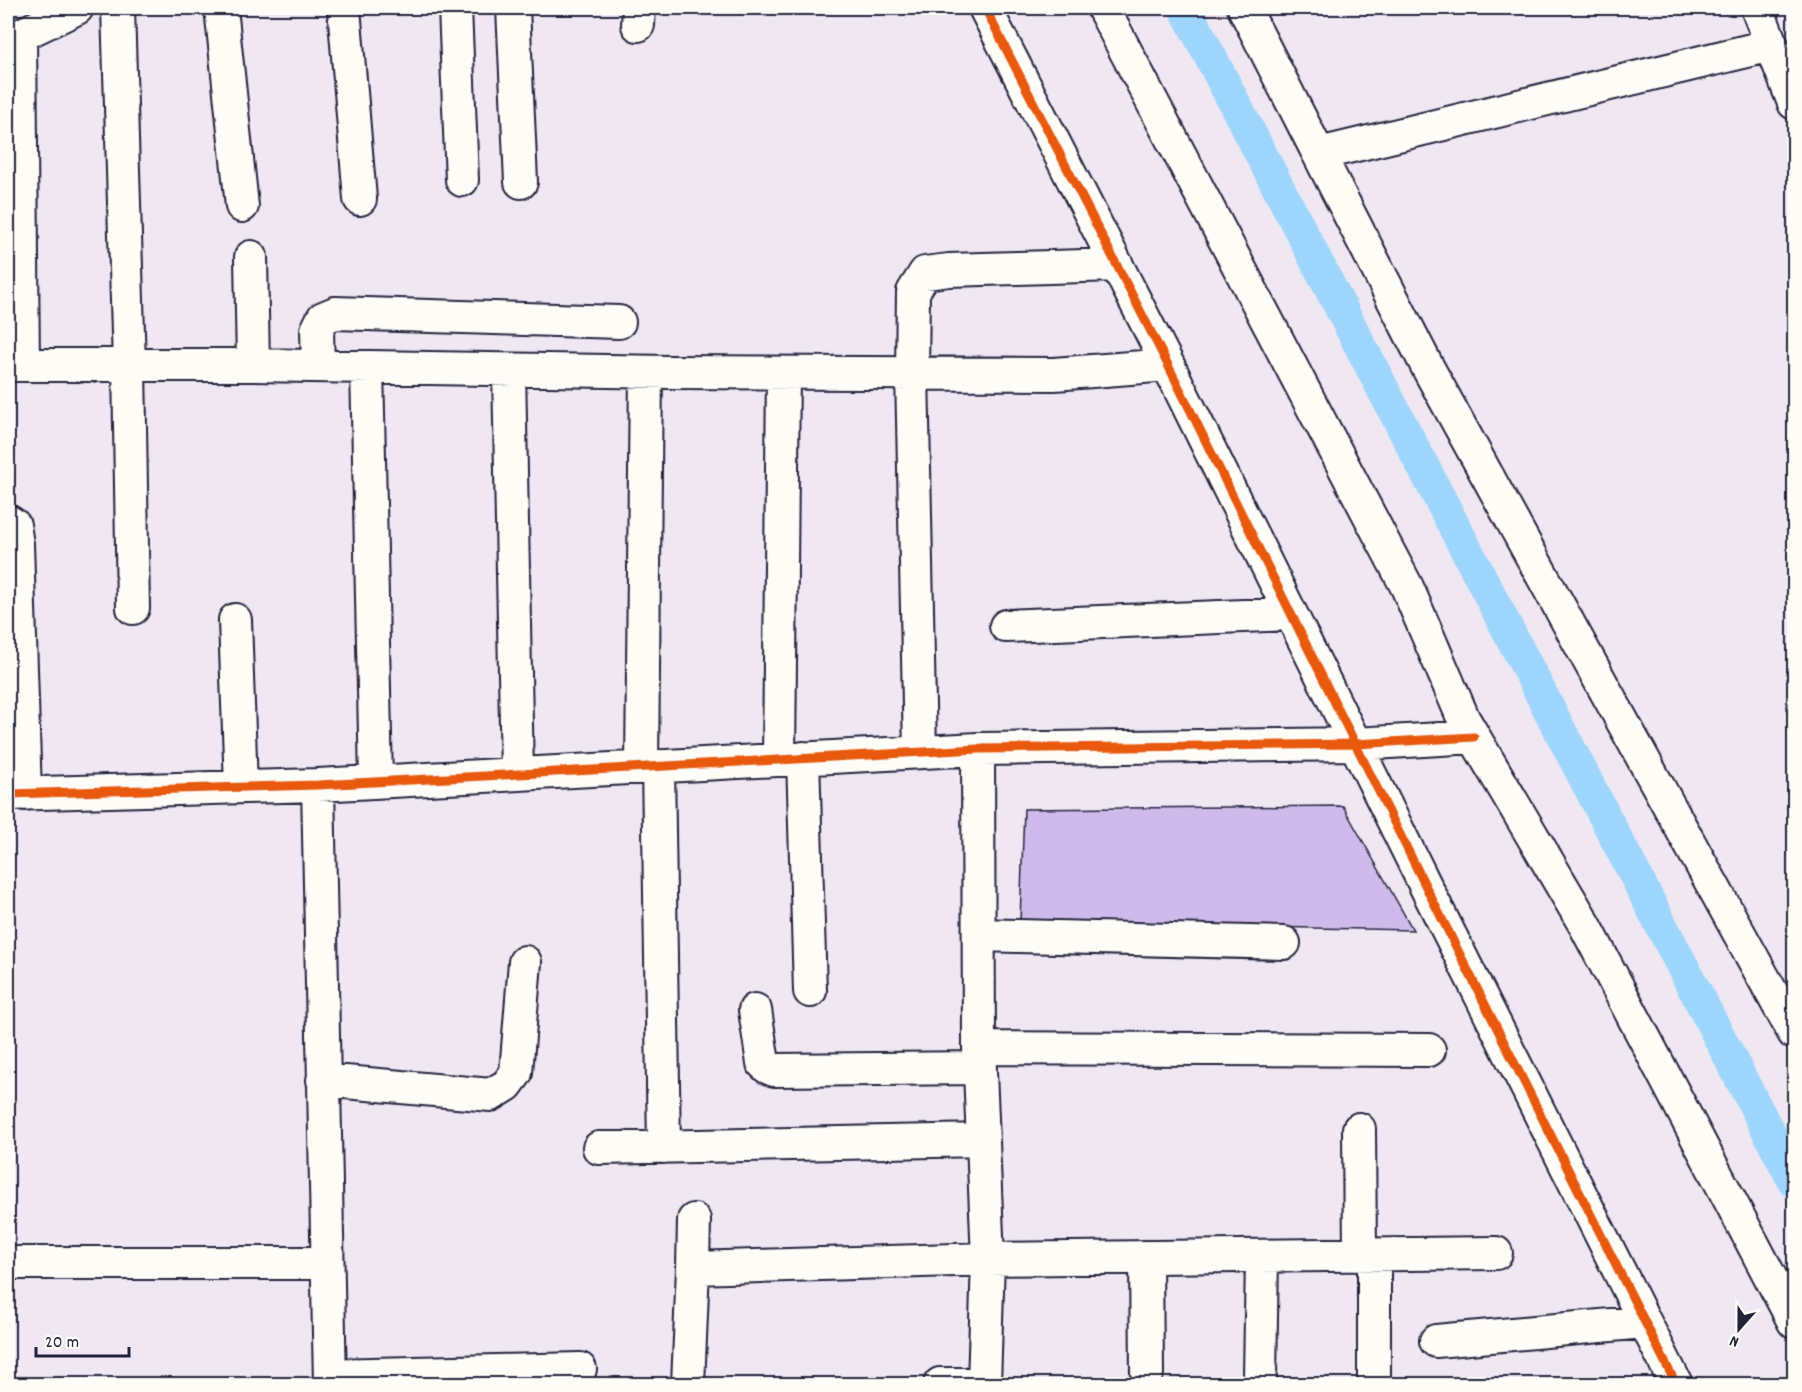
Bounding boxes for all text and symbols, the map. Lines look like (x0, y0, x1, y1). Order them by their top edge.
north arrow (1709, 1299, 1769, 1359)
scale bar (36, 1320, 129, 1358)
text: N (1727, 1328, 1742, 1353)
text: 20 m (45, 1331, 79, 1356)

